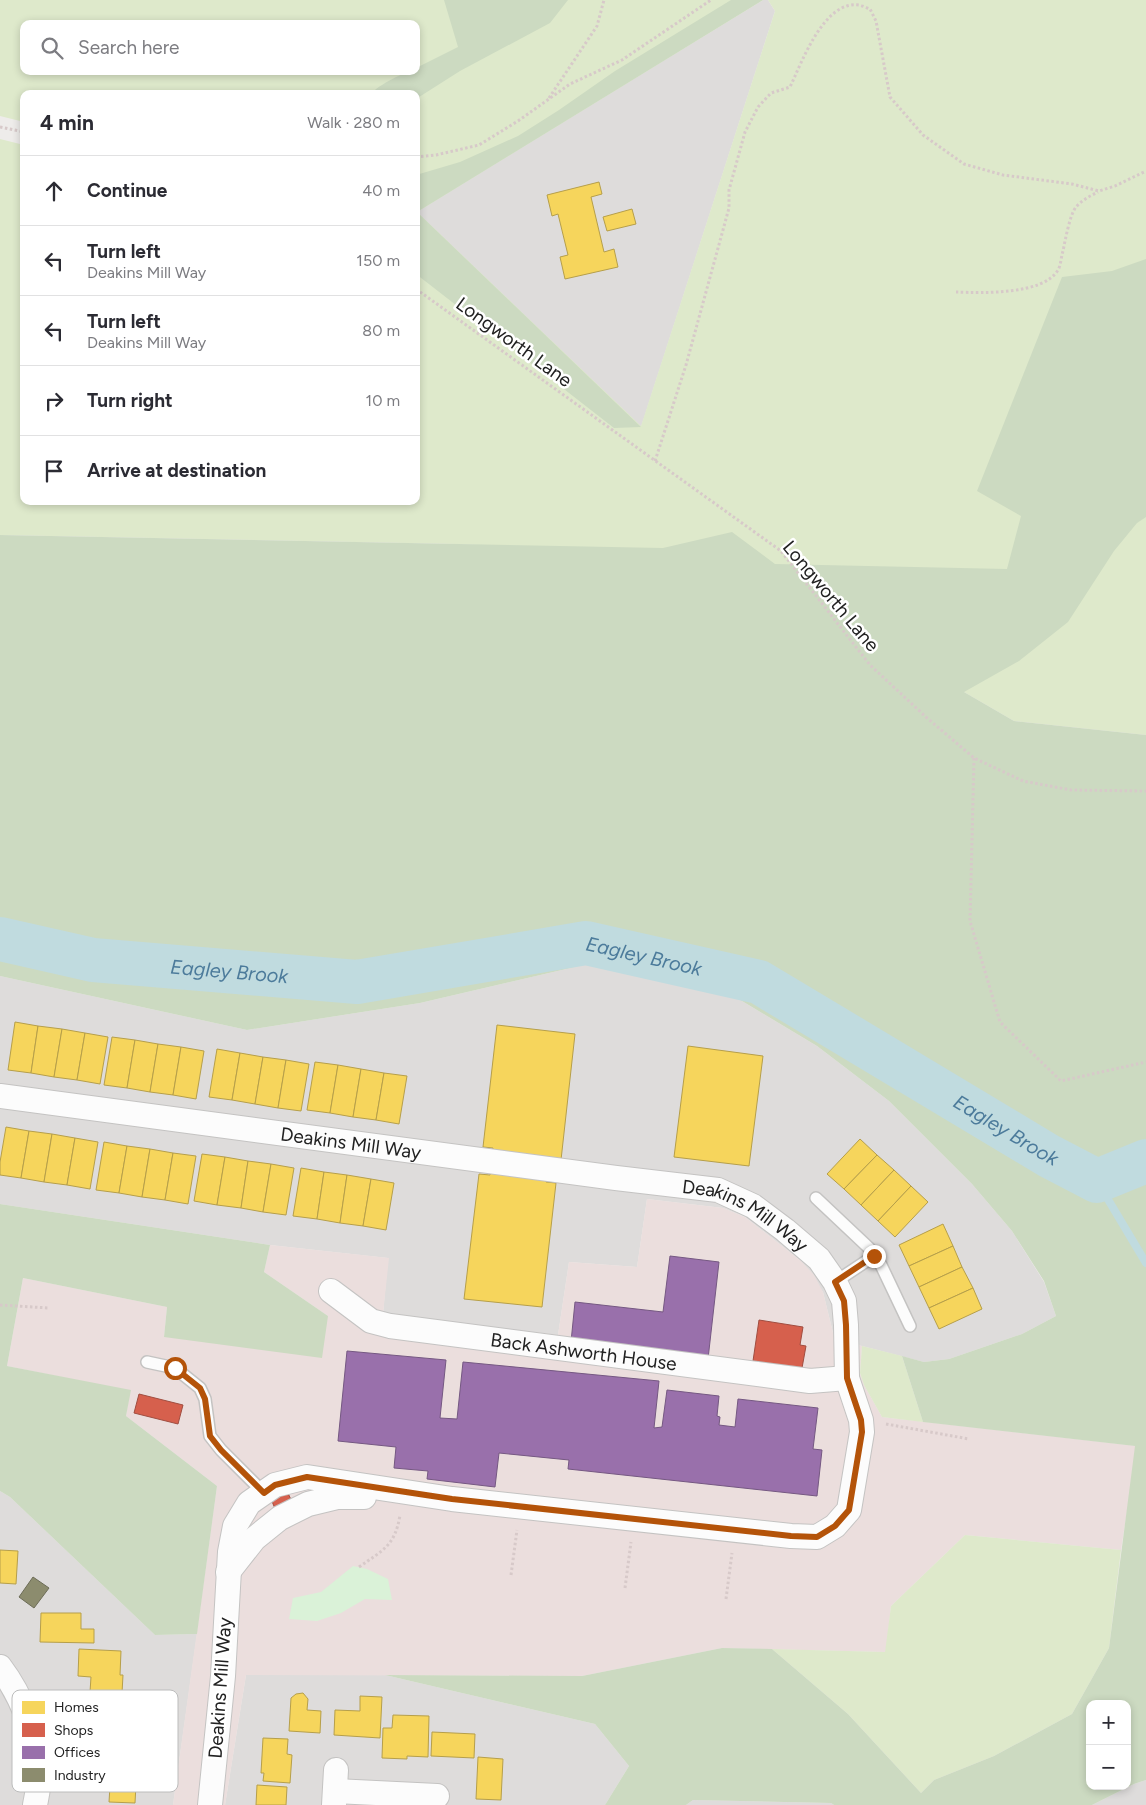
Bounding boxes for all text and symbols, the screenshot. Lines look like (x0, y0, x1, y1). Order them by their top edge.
search box (20, 20, 420, 75)
icon: search (38, 34, 66, 62)
text: Search here (78, 36, 180, 59)
text: 4 min (40, 110, 94, 135)
text: Walk · 280 m (307, 113, 400, 132)
icon: ahead (40, 177, 68, 205)
text: Continue (87, 179, 167, 202)
text: 40 m (362, 181, 400, 200)
text: Turn left (87, 240, 161, 263)
icon: left (40, 247, 68, 275)
text: 150 m (356, 251, 400, 270)
text: Deakins Mill Way (87, 263, 206, 282)
street label: Longworth Lane (452, 292, 576, 392)
text: Turn left (87, 310, 161, 333)
icon: left (40, 317, 68, 345)
text: 80 m (362, 321, 400, 340)
text: Deakins Mill Way (87, 333, 206, 352)
icon: right (40, 387, 68, 415)
text: Turn right (87, 389, 173, 412)
text: 10 m (366, 391, 400, 410)
icon: arrive (40, 457, 68, 485)
text: Arrive at destination (87, 459, 266, 482)
street label: Longworth Lane (778, 536, 884, 656)
water label: Eagley Brook (584, 931, 706, 981)
water label: Eagley Brook (169, 954, 290, 988)
water label: Eagley Brook (949, 1090, 1064, 1171)
street label: Deakins Mill Way (279, 1122, 423, 1163)
street label: Deakins Mill Way (681, 1174, 813, 1256)
route end (863, 1245, 886, 1268)
street label: Back Ashworth House (489, 1328, 678, 1375)
route start (164, 1357, 187, 1380)
street label: Deakins Mill Way (204, 1617, 236, 1759)
legend (12, 1690, 178, 1792)
text: Homes (54, 1699, 99, 1716)
map controls (1086, 1700, 1131, 1790)
button: + (1086, 1700, 1131, 1745)
text: Shops (54, 1722, 93, 1739)
text: Offices (54, 1744, 100, 1761)
button: − (1086, 1745, 1131, 1790)
text: Industry (54, 1767, 106, 1784)

